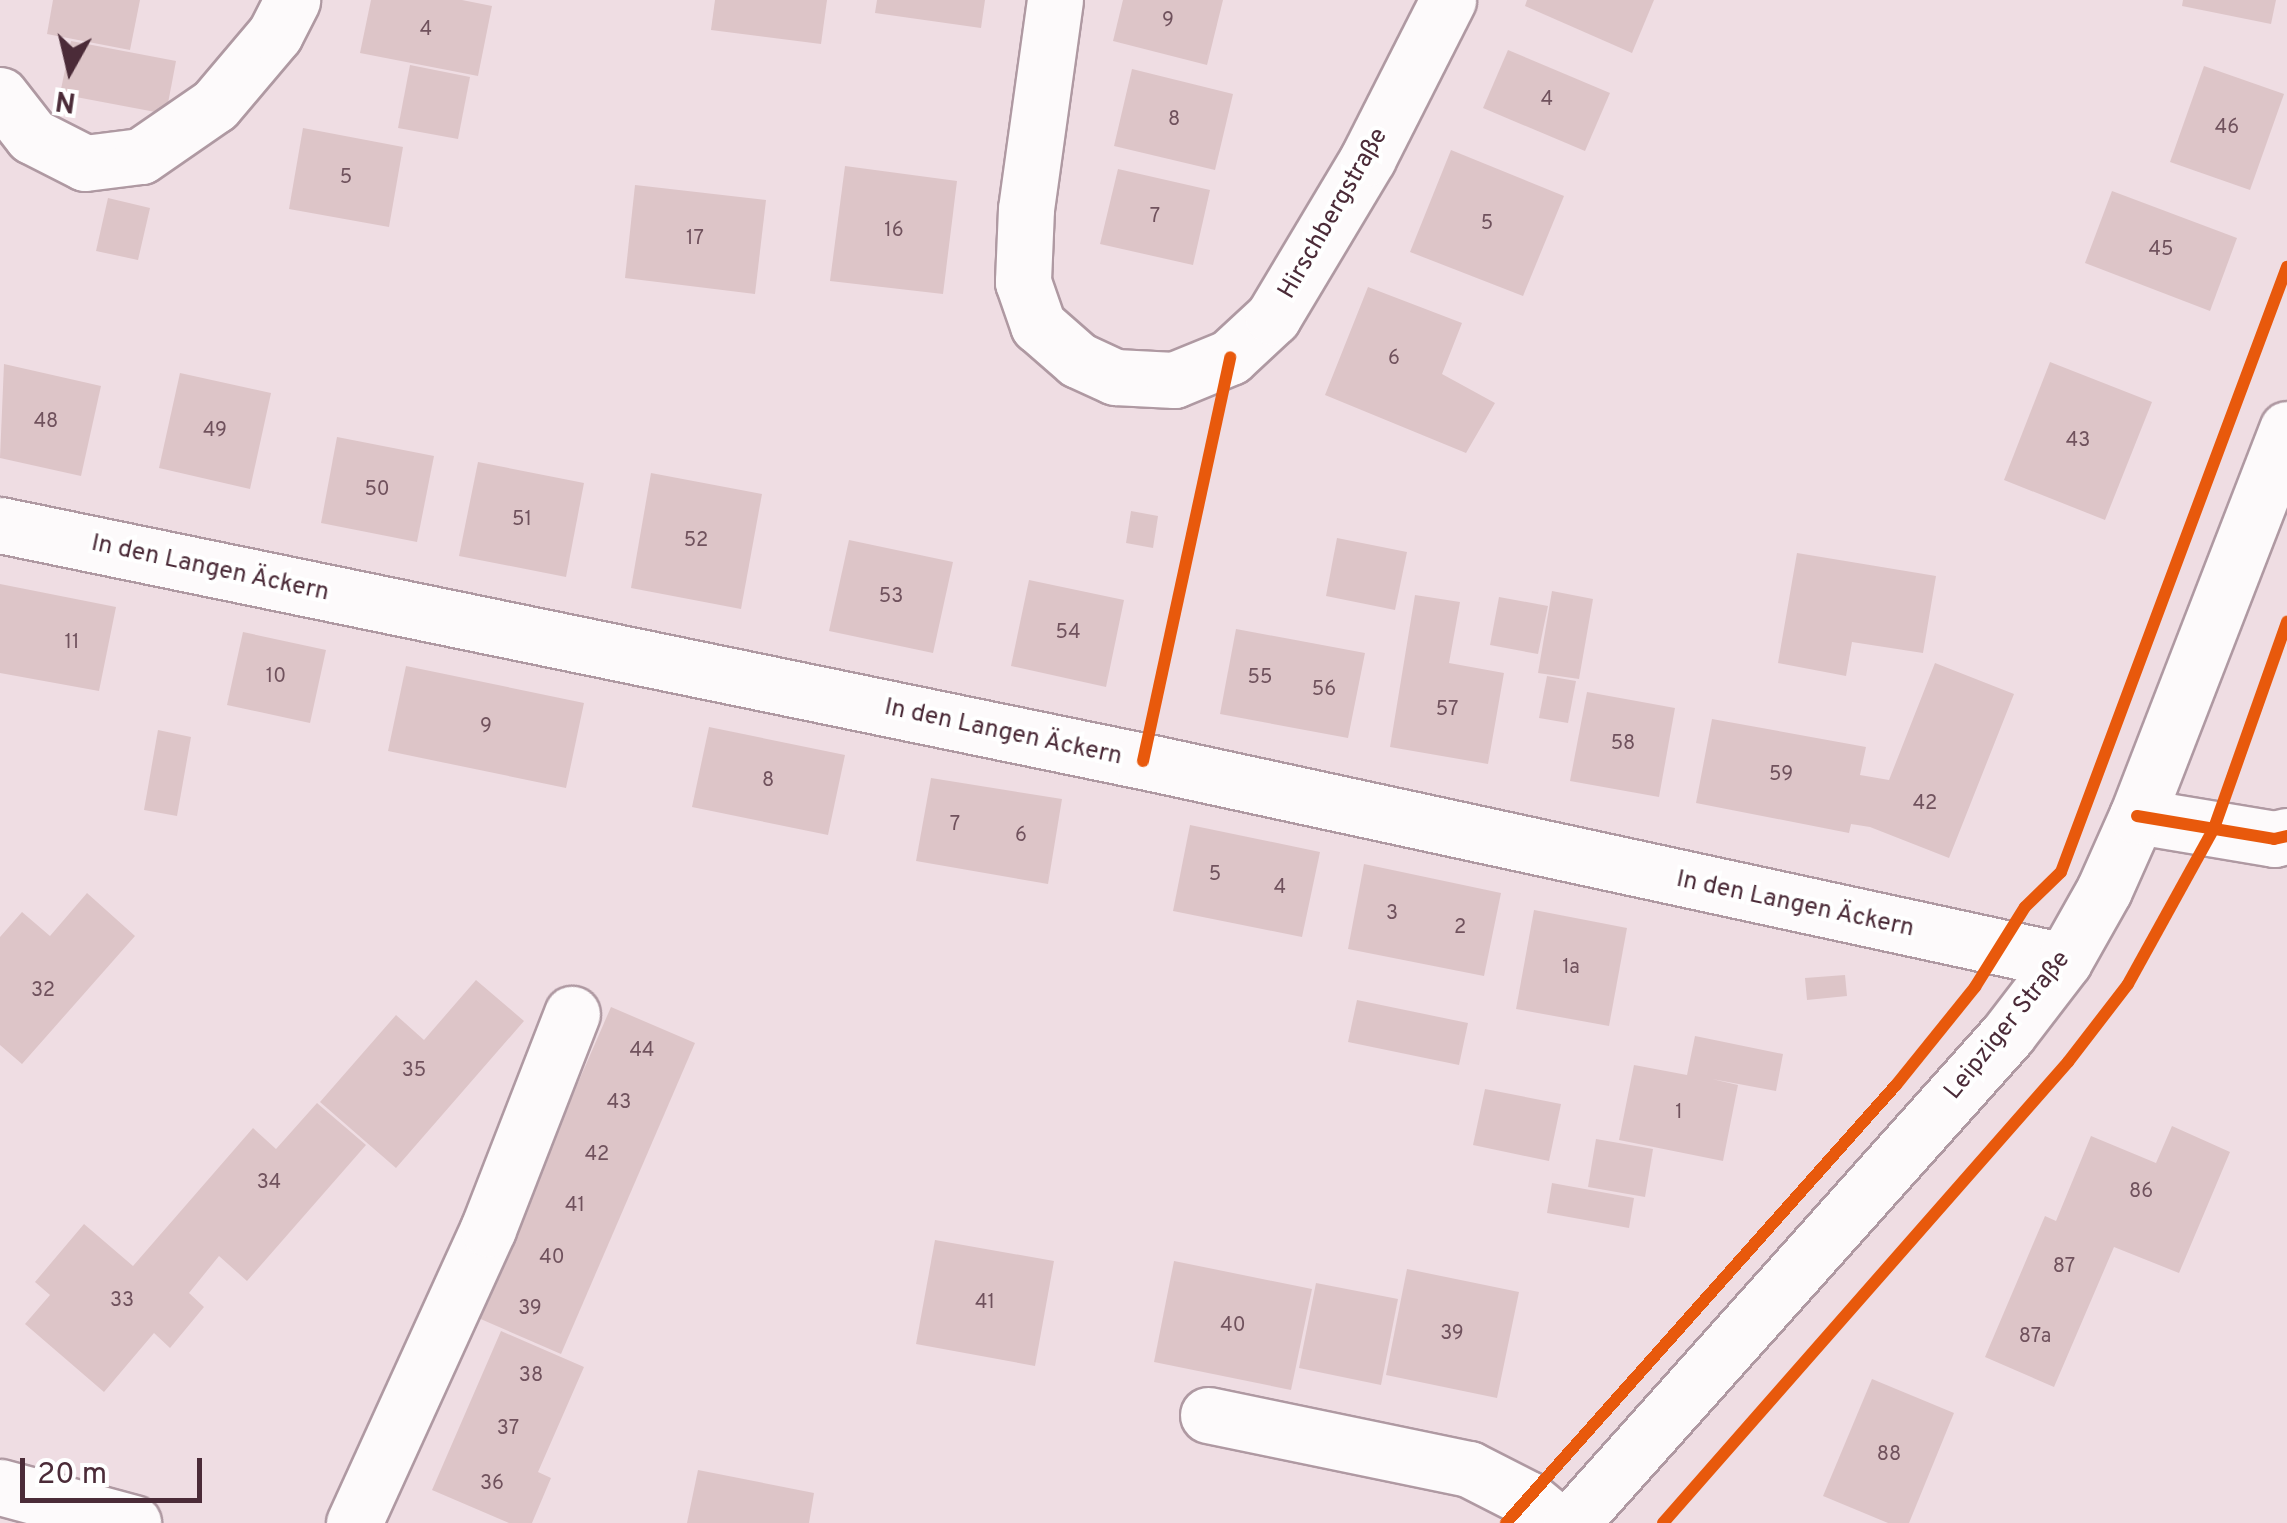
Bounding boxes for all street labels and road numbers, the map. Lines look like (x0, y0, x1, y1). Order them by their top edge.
street label: Hirschbergstraße (1273, 123, 1395, 305)
street label: In den Langen Äckern (88, 529, 332, 609)
street label: In den Langen Äckern (881, 693, 1125, 773)
street label: In den Langen Äckern (1673, 865, 1917, 945)
street label: Leipziger Straße (1939, 946, 2077, 1106)

